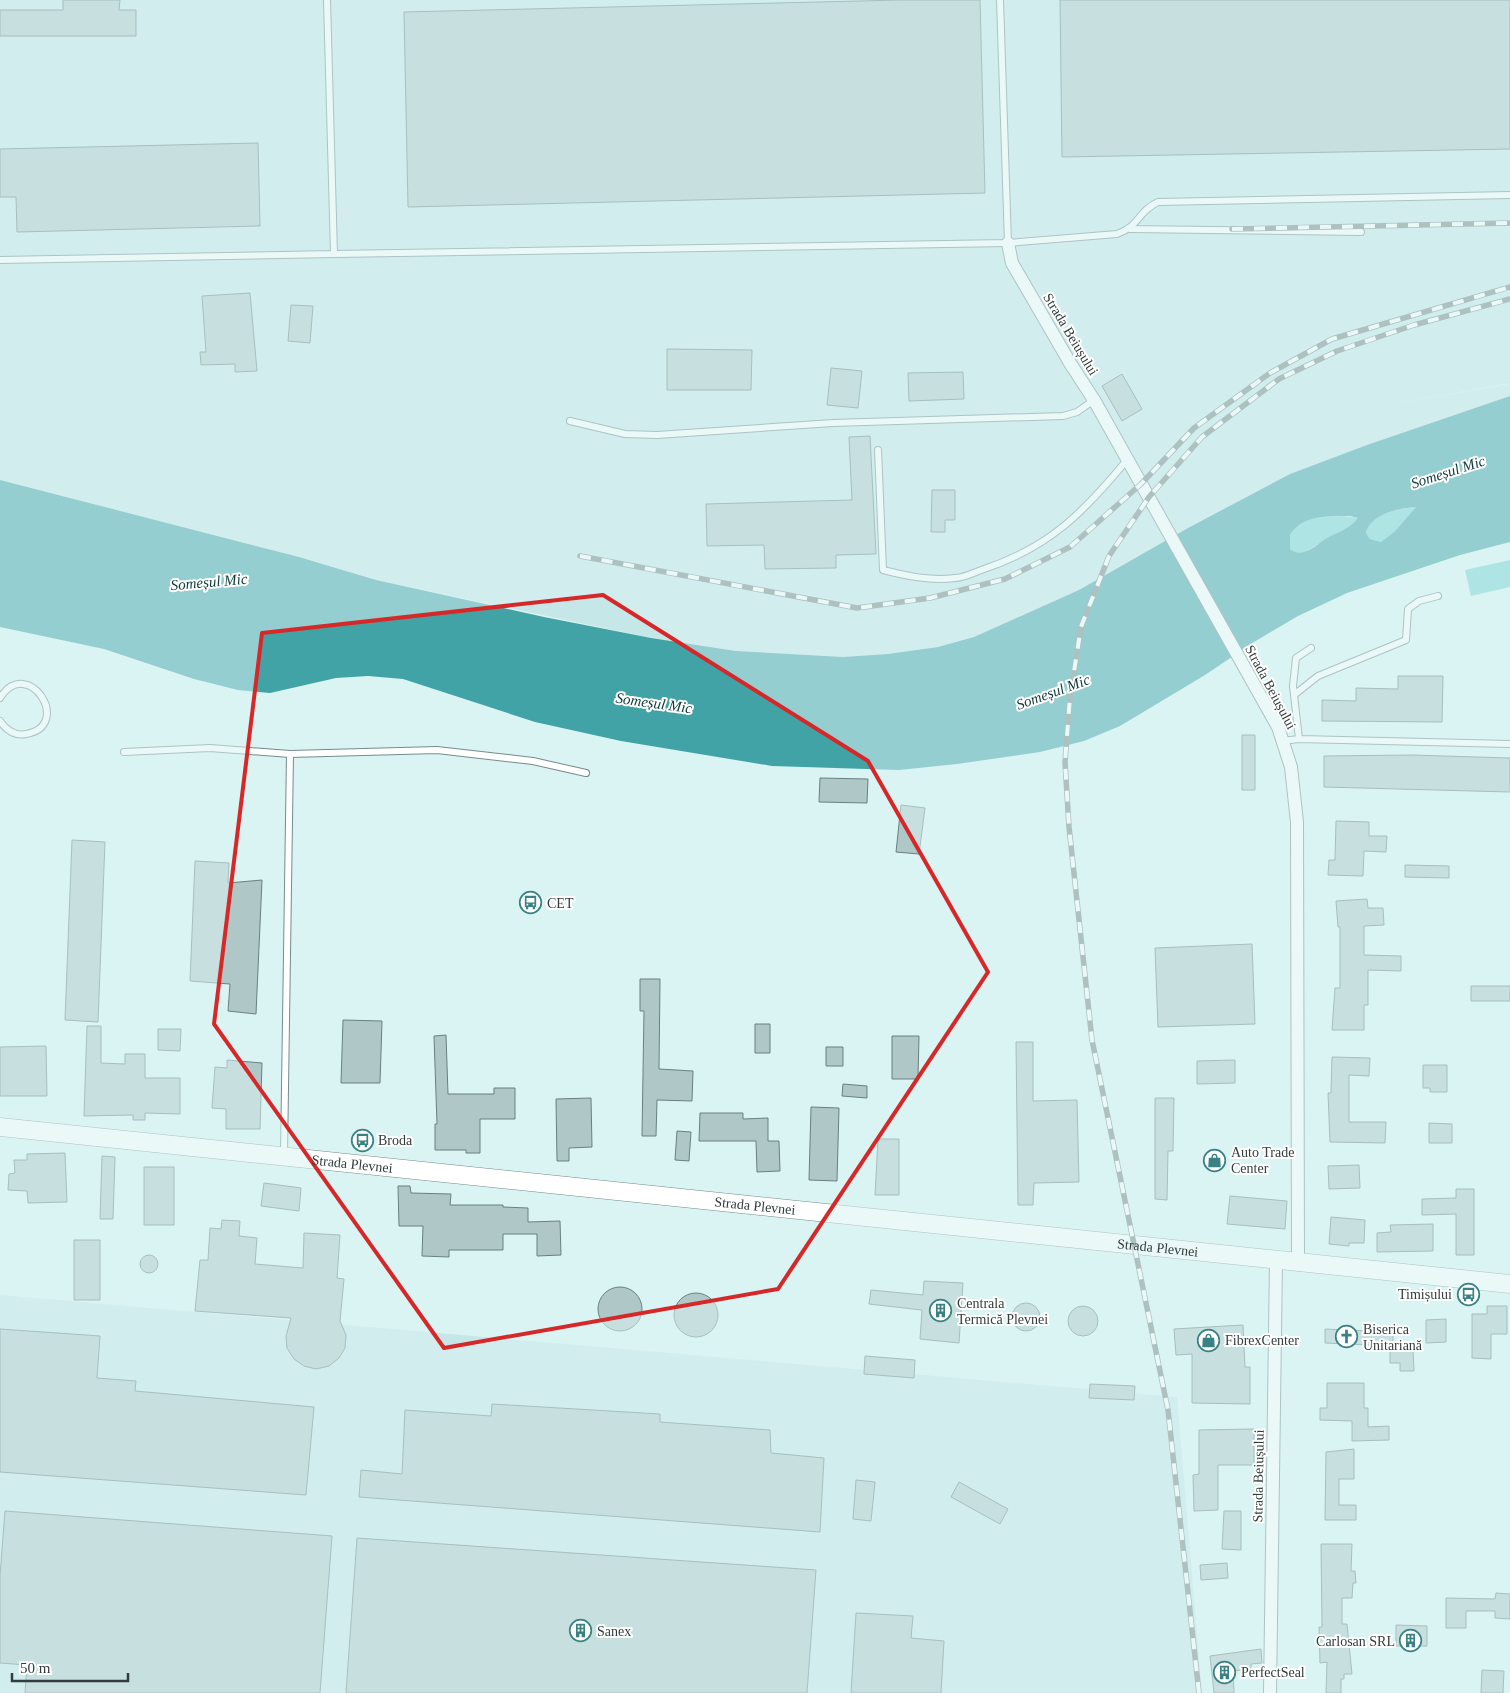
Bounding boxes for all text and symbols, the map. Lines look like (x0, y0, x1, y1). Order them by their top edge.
street label: Strada Beiușului (1039, 291, 1101, 379)
water label: Someșul Mic (1409, 452, 1488, 492)
water label: Someșul Mic (170, 571, 249, 594)
street label: Strada Beiușului (1241, 643, 1299, 732)
water label: Someșul Mic (1014, 671, 1093, 714)
water label: Someșul Mic (615, 690, 694, 717)
bus stop icon: CET (519, 891, 543, 915)
place label: CET (547, 896, 574, 911)
bus stop icon: Broda (350, 1128, 374, 1152)
place label: Broda (378, 1133, 413, 1148)
place label: Auto Trade Center (1231, 1145, 1294, 1176)
shop icon: Auto Trade Center (1203, 1148, 1227, 1172)
street label: Strada Plevnei (311, 1152, 393, 1176)
street label: Strada Plevnei (714, 1194, 796, 1218)
street label: Strada Plevnei (1116, 1236, 1199, 1260)
bus stop icon: Timișului (1456, 1282, 1480, 1306)
place label: Timișului (1398, 1287, 1452, 1303)
place label: Centrala Termică Plevnei (957, 1296, 1048, 1327)
building icon: Centrala Termică Plevnei (929, 1299, 953, 1323)
place label: Biserica Unitariană (1363, 1322, 1423, 1353)
church icon: Biserica Unitariană (1335, 1325, 1359, 1349)
shop icon: FibrexCenter (1197, 1328, 1221, 1352)
place label: FibrexCenter (1225, 1333, 1299, 1348)
street label: Strada Beiușului (1250, 1429, 1268, 1523)
building icon: Sanex (569, 1619, 593, 1643)
place label: Sanex (597, 1624, 631, 1639)
building icon: Carlosan SRL (1399, 1629, 1423, 1653)
place label: Carlosan SRL (1316, 1634, 1395, 1649)
scale bar (12, 1650, 129, 1682)
text: 50 m (20, 1660, 51, 1676)
building icon: PerfectSeal (1213, 1660, 1237, 1684)
place label: PerfectSeal (1241, 1665, 1305, 1680)

